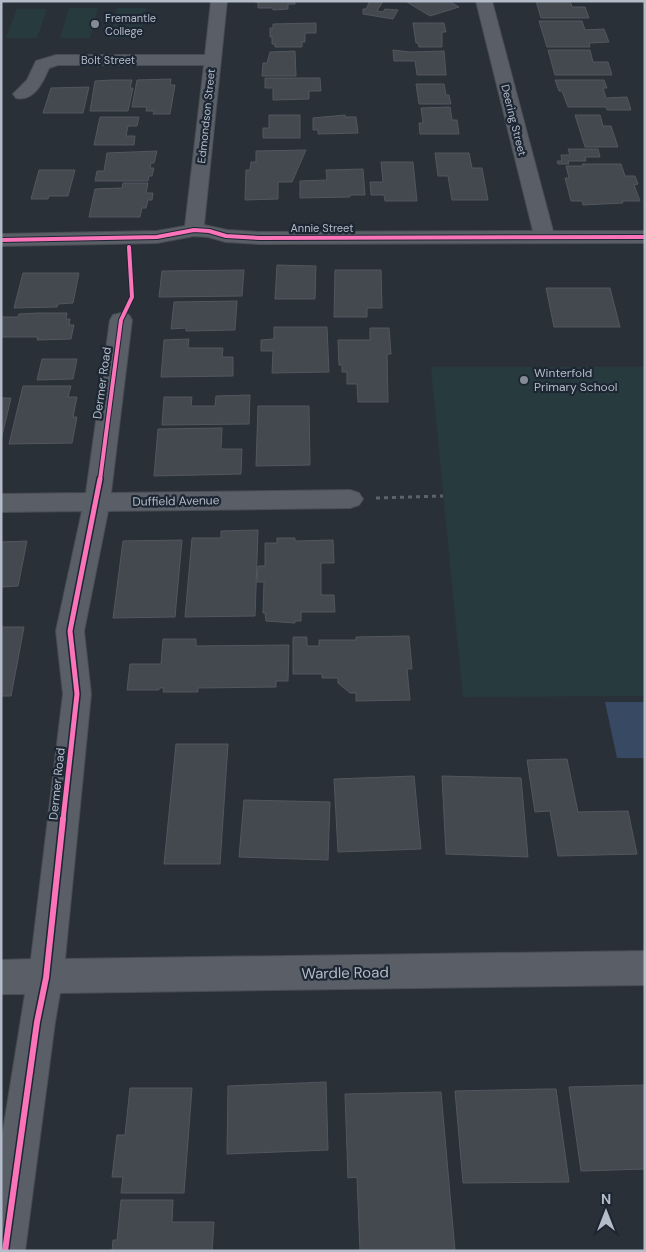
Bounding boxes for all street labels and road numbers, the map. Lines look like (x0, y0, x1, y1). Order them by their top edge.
street label: Bolt Street (81, 53, 135, 67)
street label: Edmondson Street (194, 68, 218, 164)
street label: Deering Street (498, 83, 530, 157)
street label: Annie Street (291, 221, 353, 235)
street label: Dermer Road (89, 346, 115, 420)
street label: Duffield Avenue (132, 492, 220, 510)
street label: Dermer Road (45, 747, 69, 821)
street label: Wardle Road (301, 962, 389, 984)

